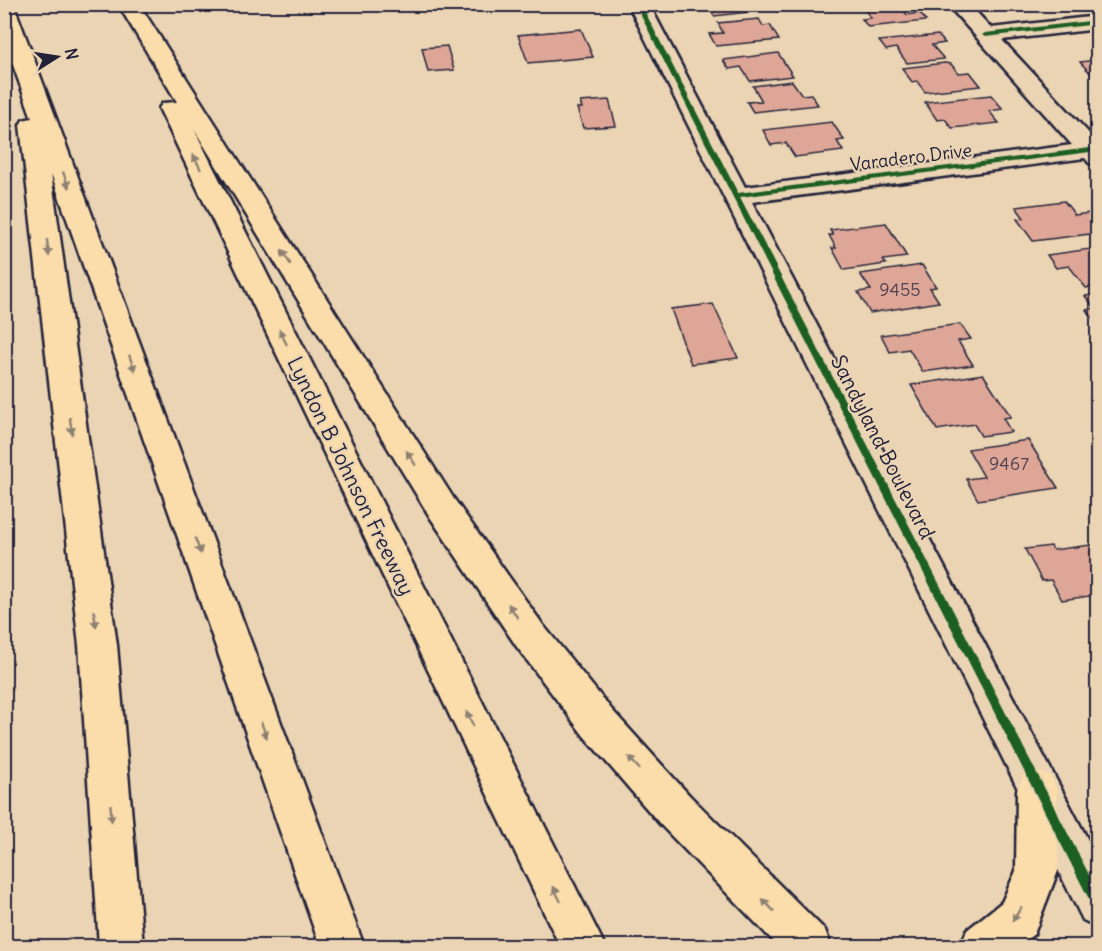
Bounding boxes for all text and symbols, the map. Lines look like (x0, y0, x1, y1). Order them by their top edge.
north arrow (27, 27, 87, 87)
text: N (61, 46, 83, 61)
street label: Varadero Drive (849, 138, 973, 176)
one-way arrow (192, 153, 202, 170)
one-way arrow (61, 171, 71, 189)
one-way arrow (43, 239, 53, 258)
one-way arrow (281, 249, 292, 265)
house number: 9455 (879, 278, 921, 301)
one-way arrow (278, 328, 287, 345)
street label: Sandyland Boulevard (825, 350, 941, 544)
street label: Lyndon B Johnson Freeway (281, 352, 421, 600)
one-way arrow (127, 354, 137, 372)
one-way arrow (66, 416, 75, 435)
one-way arrow (406, 450, 417, 467)
house number: 9467 (989, 452, 1029, 475)
one-way arrow (193, 538, 203, 556)
one-way arrow (507, 603, 519, 619)
one-way arrow (90, 610, 100, 629)
one-way arrow (466, 711, 475, 728)
one-way arrow (260, 721, 270, 739)
one-way arrow (628, 756, 641, 771)
one-way arrow (106, 804, 116, 823)
one-way arrow (552, 885, 562, 903)
one-way arrow (761, 897, 775, 912)
one-way arrow (1012, 906, 1023, 922)

